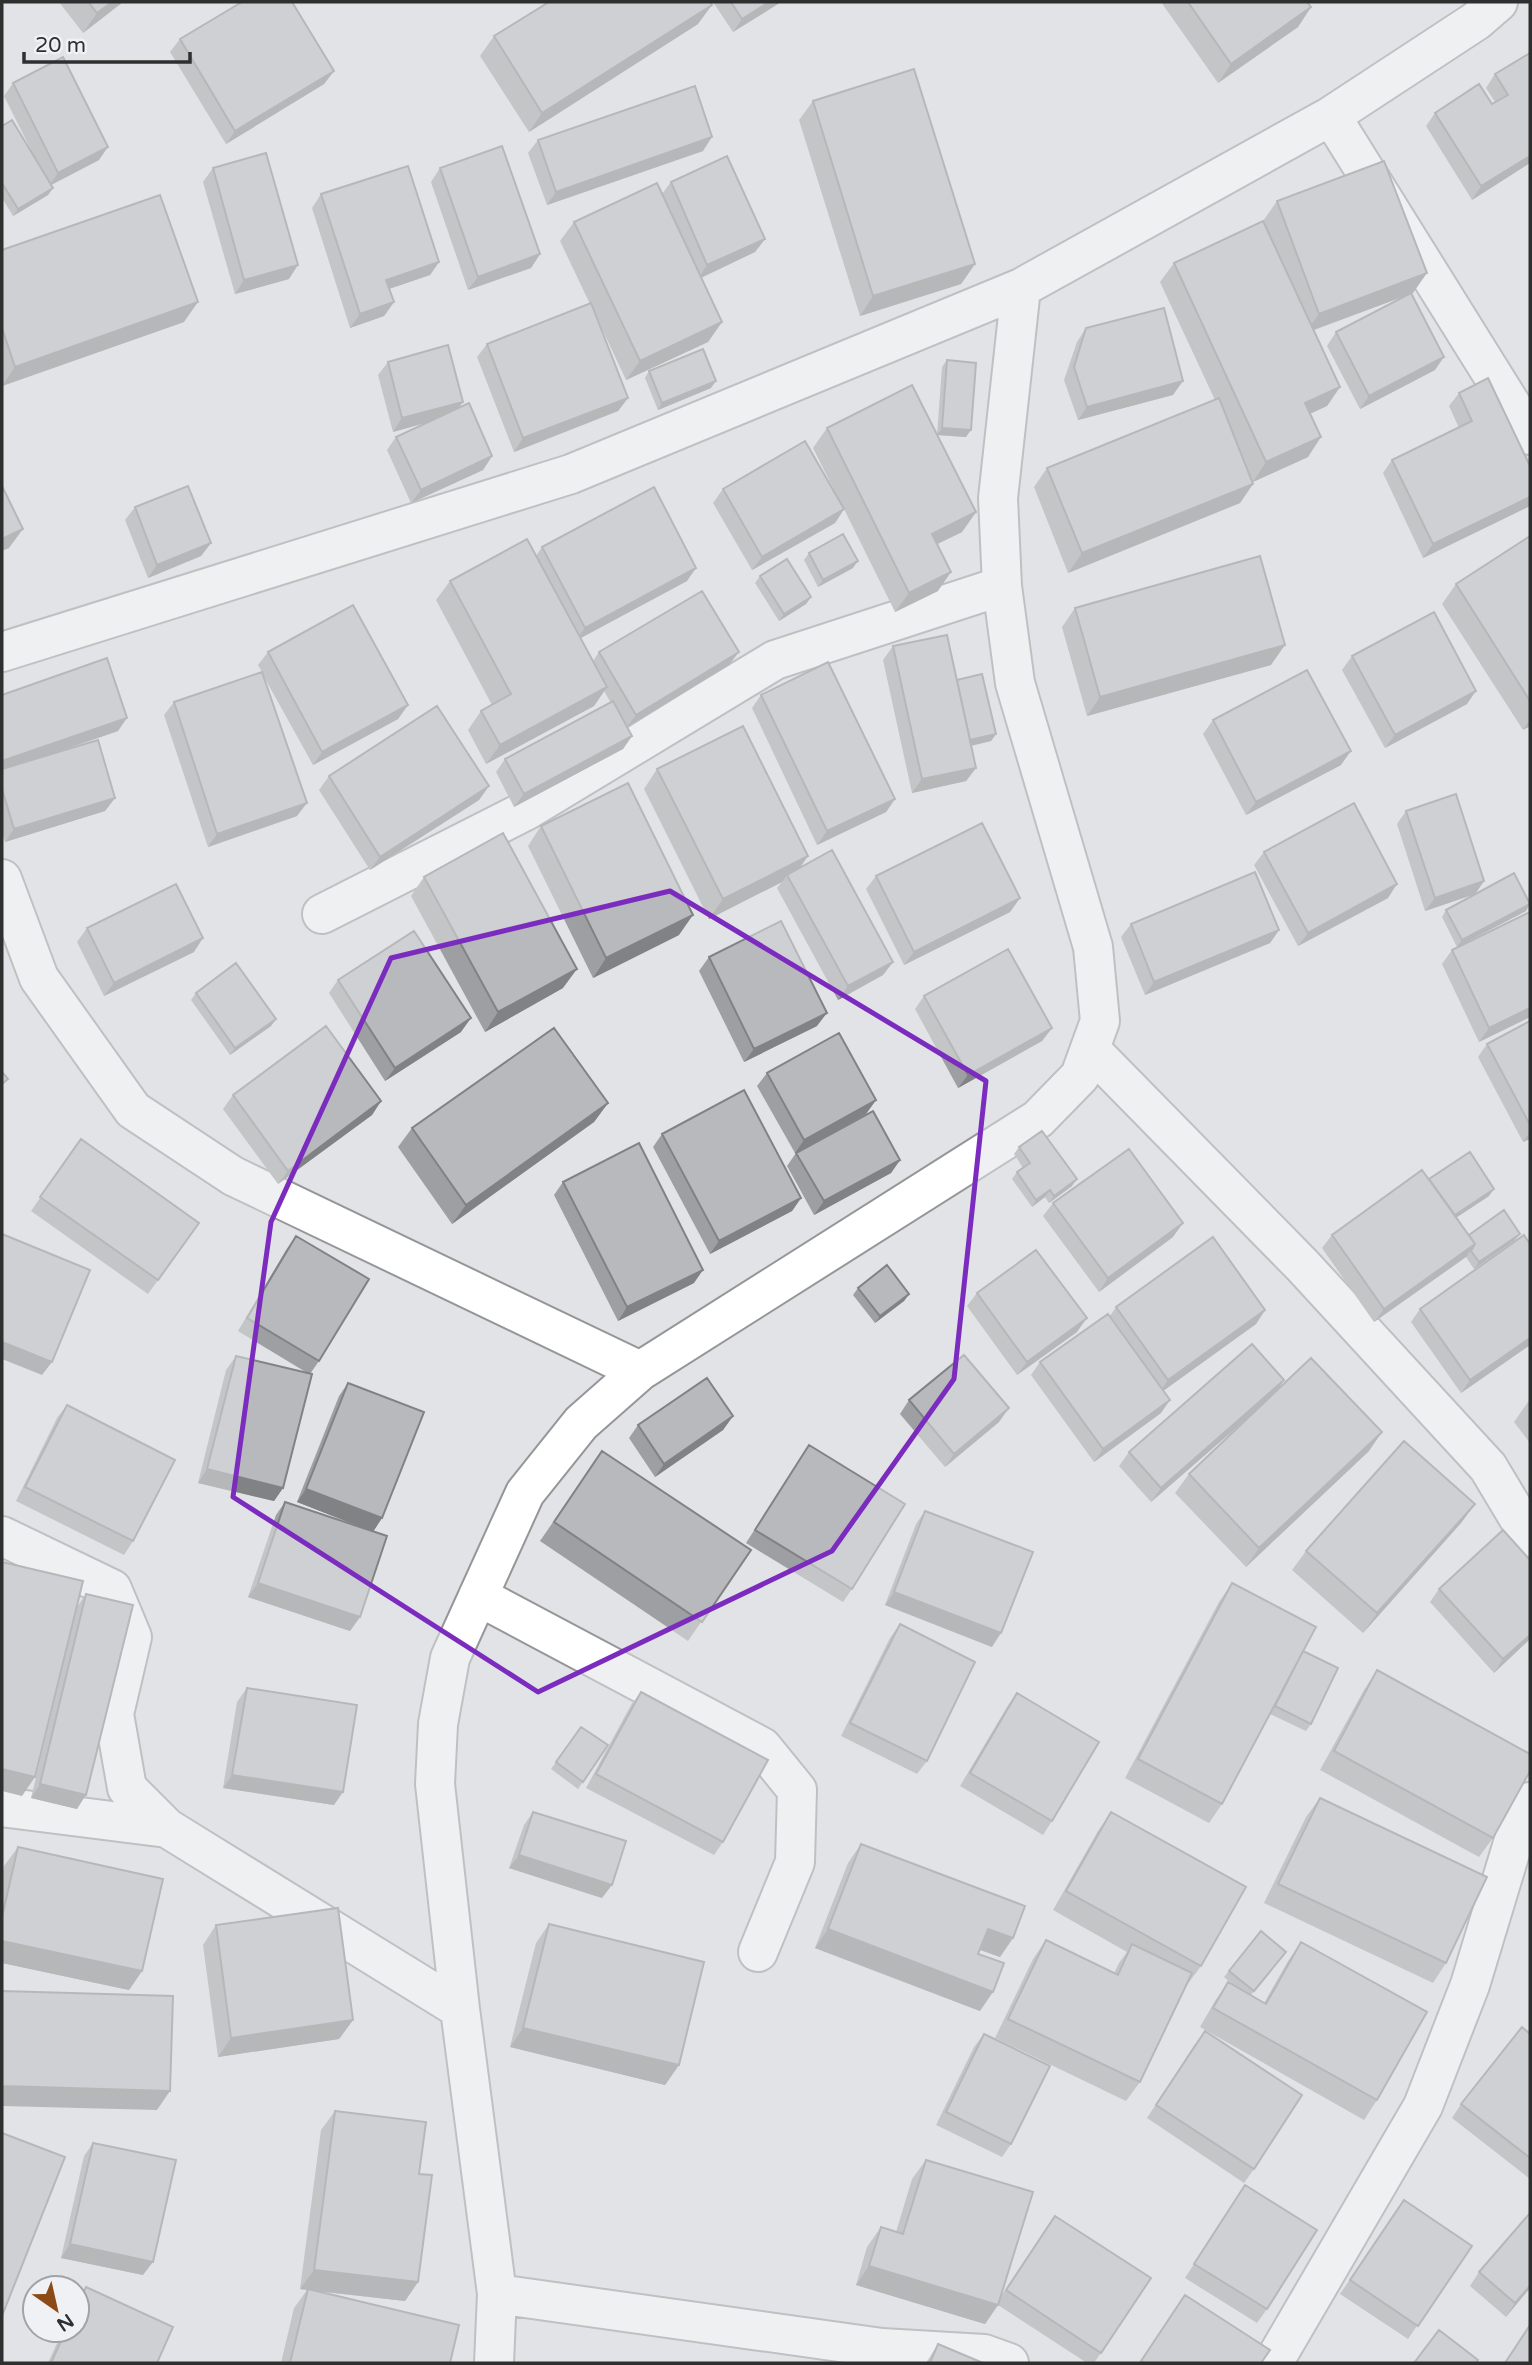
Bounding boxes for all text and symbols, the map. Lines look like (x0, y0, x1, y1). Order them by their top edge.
scale bar (24, 21, 191, 65)
text: 20 m (35, 33, 86, 58)
north arrow (21, 2274, 91, 2344)
text: N (52, 2309, 77, 2336)

